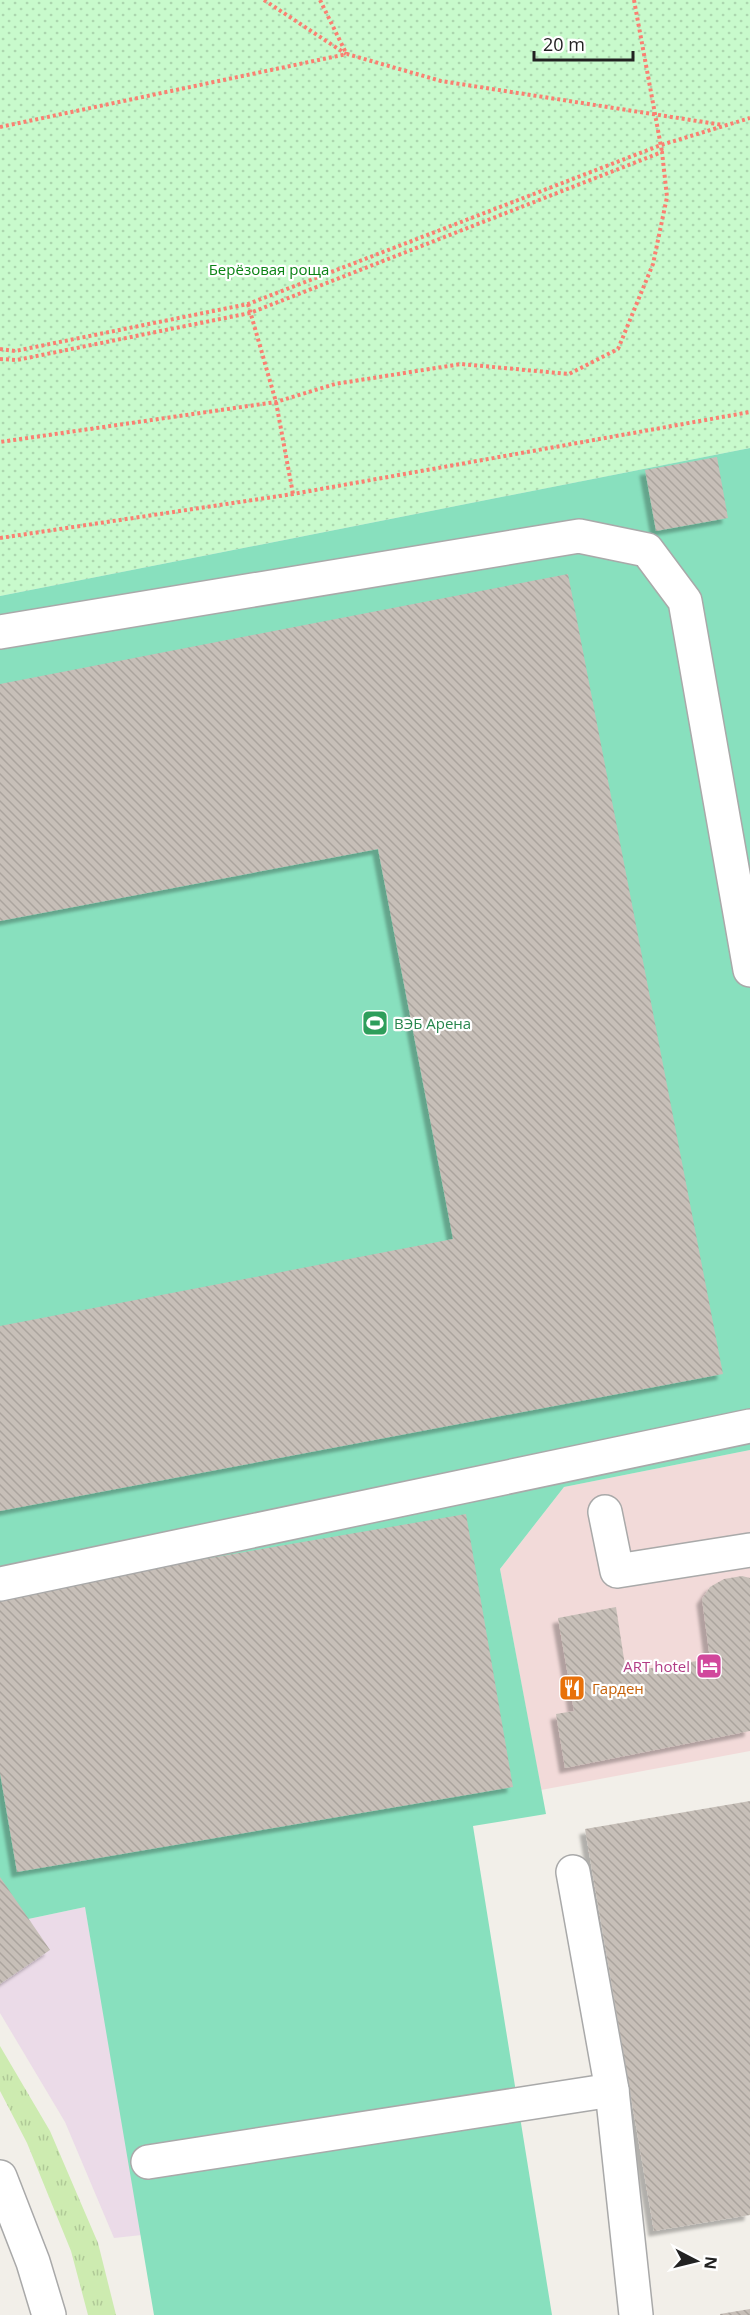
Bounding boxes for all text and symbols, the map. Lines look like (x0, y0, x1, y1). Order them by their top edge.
scale bar (534, 24, 633, 62)
text: 20 m (543, 32, 585, 56)
park label: Берёзовая роща (209, 259, 329, 279)
sports icon: ВЭБ Арена (360, 1008, 390, 1038)
place label: ВЭБ Арена (394, 1013, 471, 1033)
hotel icon: ART hotel (694, 1651, 724, 1681)
place label: ART hotel (623, 1656, 690, 1676)
restaurant icon: Гарден (557, 1673, 587, 1703)
place label: Гарден (592, 1678, 644, 1698)
north arrow (666, 2231, 726, 2291)
text: N (699, 2255, 723, 2271)

